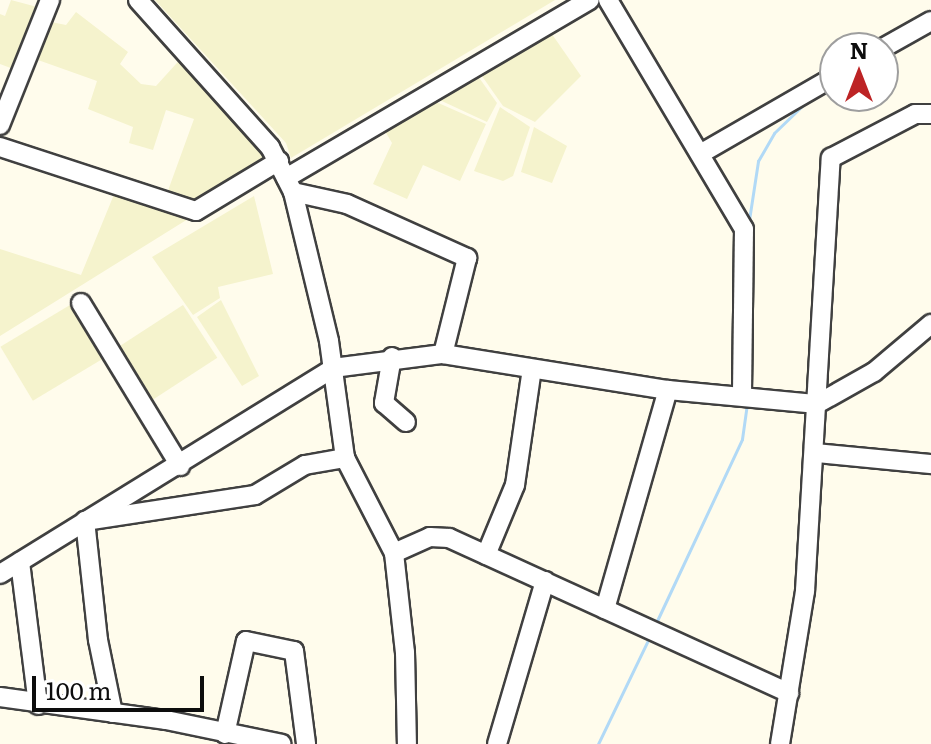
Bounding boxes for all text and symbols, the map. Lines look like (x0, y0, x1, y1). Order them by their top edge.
north arrow (819, 32, 899, 112)
text: N (850, 33, 868, 66)
scale bar (36, 660, 208, 710)
text: 100 m (46, 672, 112, 707)

